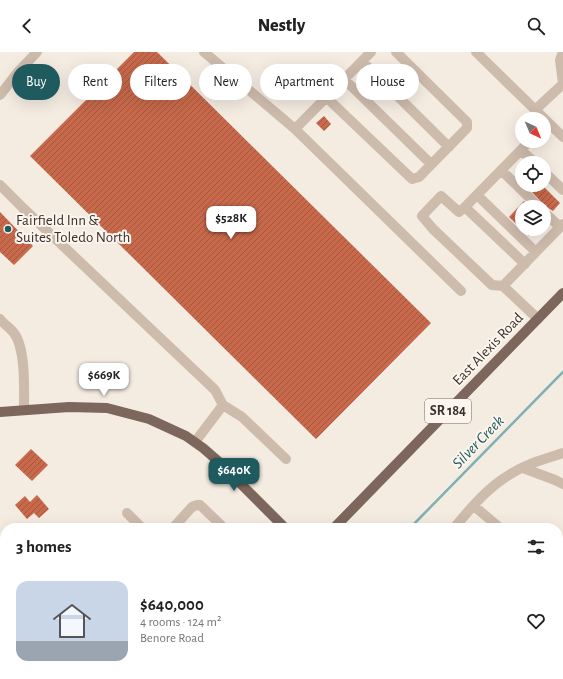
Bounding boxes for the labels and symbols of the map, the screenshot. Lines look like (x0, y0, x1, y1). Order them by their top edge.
north arrow (515, 112, 551, 148)
pin: $528K (203, 206, 259, 240)
place label: Fairfield Inn & Suites Toledo North (16, 213, 130, 245)
marker: Fairfield Inn & Suites Toledo North (3, 224, 13, 234)
street label: East Alexis Road (450, 310, 526, 388)
pin: $669K (76, 363, 132, 397)
road number: SR 184 (425, 399, 471, 423)
water label: Silver Creek (449, 412, 507, 472)
pin: $640K (206, 458, 262, 492)

